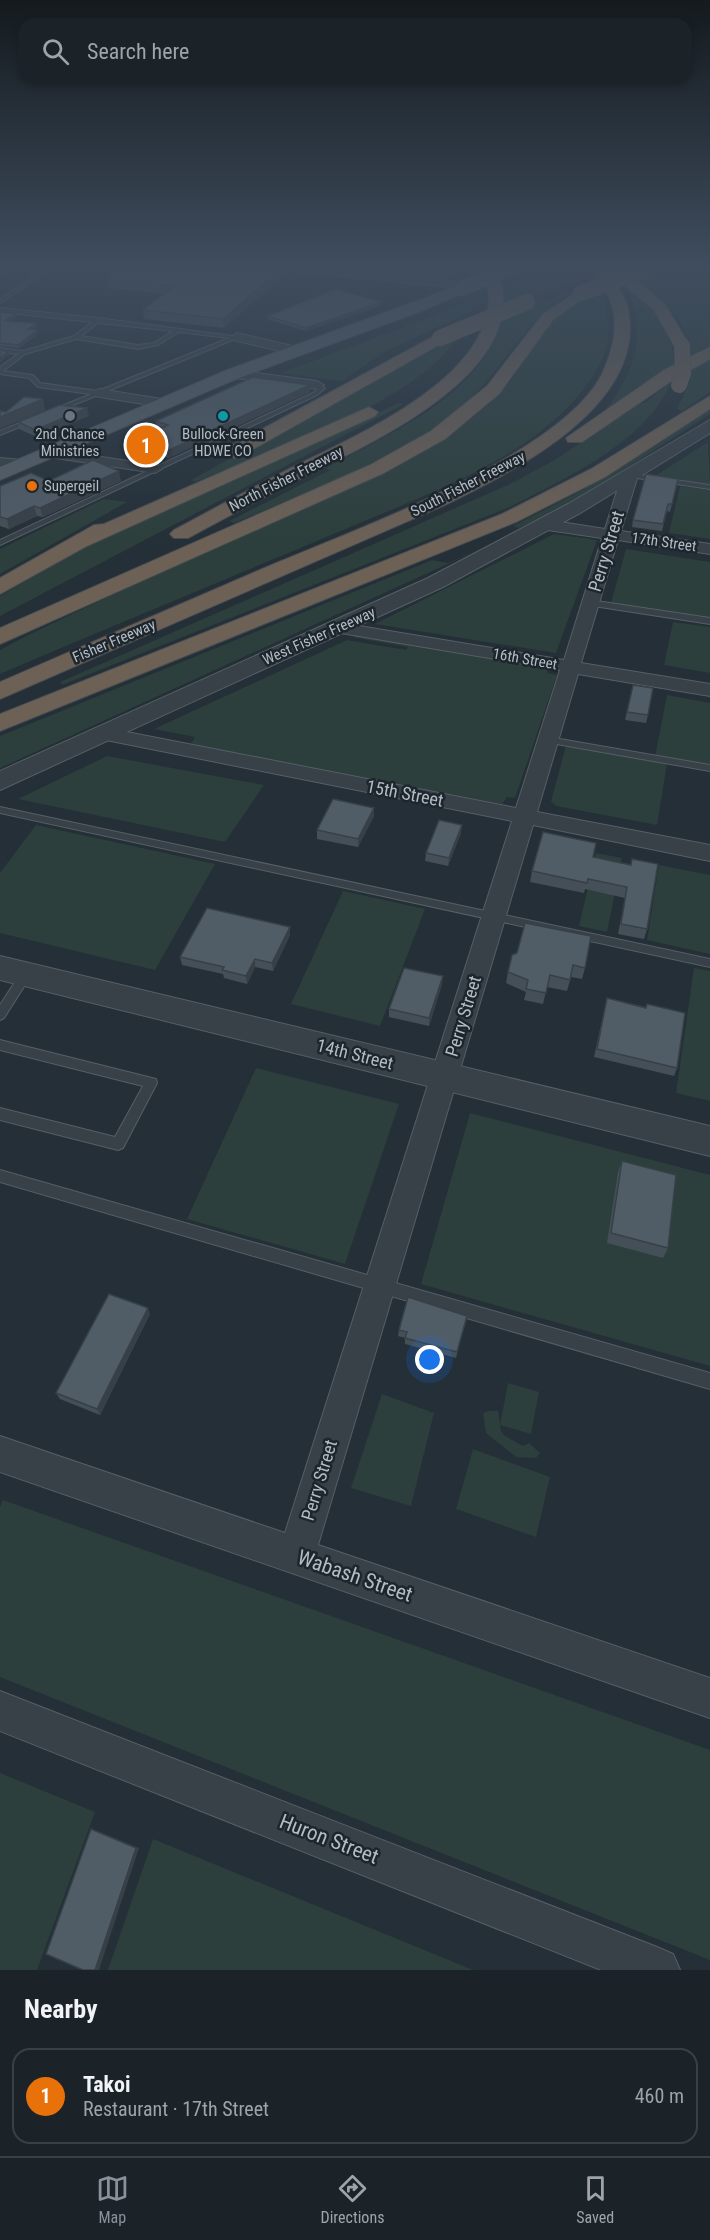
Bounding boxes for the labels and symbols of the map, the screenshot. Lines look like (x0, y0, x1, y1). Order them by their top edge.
marker: 2nd Chance Ministries (63, 409, 77, 423)
marker: Bullock-Green HDWE CO (216, 409, 230, 423)
pin: 1 (126, 422, 166, 468)
place label: 2nd Chance Ministries (35, 425, 105, 460)
place label: Bullock-Green HDWE CO (182, 425, 264, 460)
street label: North Fisher Freeway (226, 443, 346, 515)
street label: South Fisher Freeway (408, 447, 528, 521)
place label: Supergeil (44, 477, 99, 495)
marker: Supergeil (25, 479, 39, 493)
street label: Perry Street (584, 508, 628, 594)
street label: 17th Street (631, 529, 697, 555)
street label: West Fisher Freeway (260, 603, 378, 669)
street label: Fisher Freeway (70, 615, 158, 667)
street label: 16th Street (491, 644, 559, 674)
street label: 15th Street (365, 775, 445, 811)
street label: Perry Street (441, 973, 485, 1059)
street label: 14th Street (315, 1034, 395, 1074)
your location (415, 1345, 444, 1374)
street label: Perry Street (297, 1437, 341, 1523)
street label: Wabash Street (294, 1545, 416, 1607)
street label: Huron Street (276, 1809, 382, 1869)

